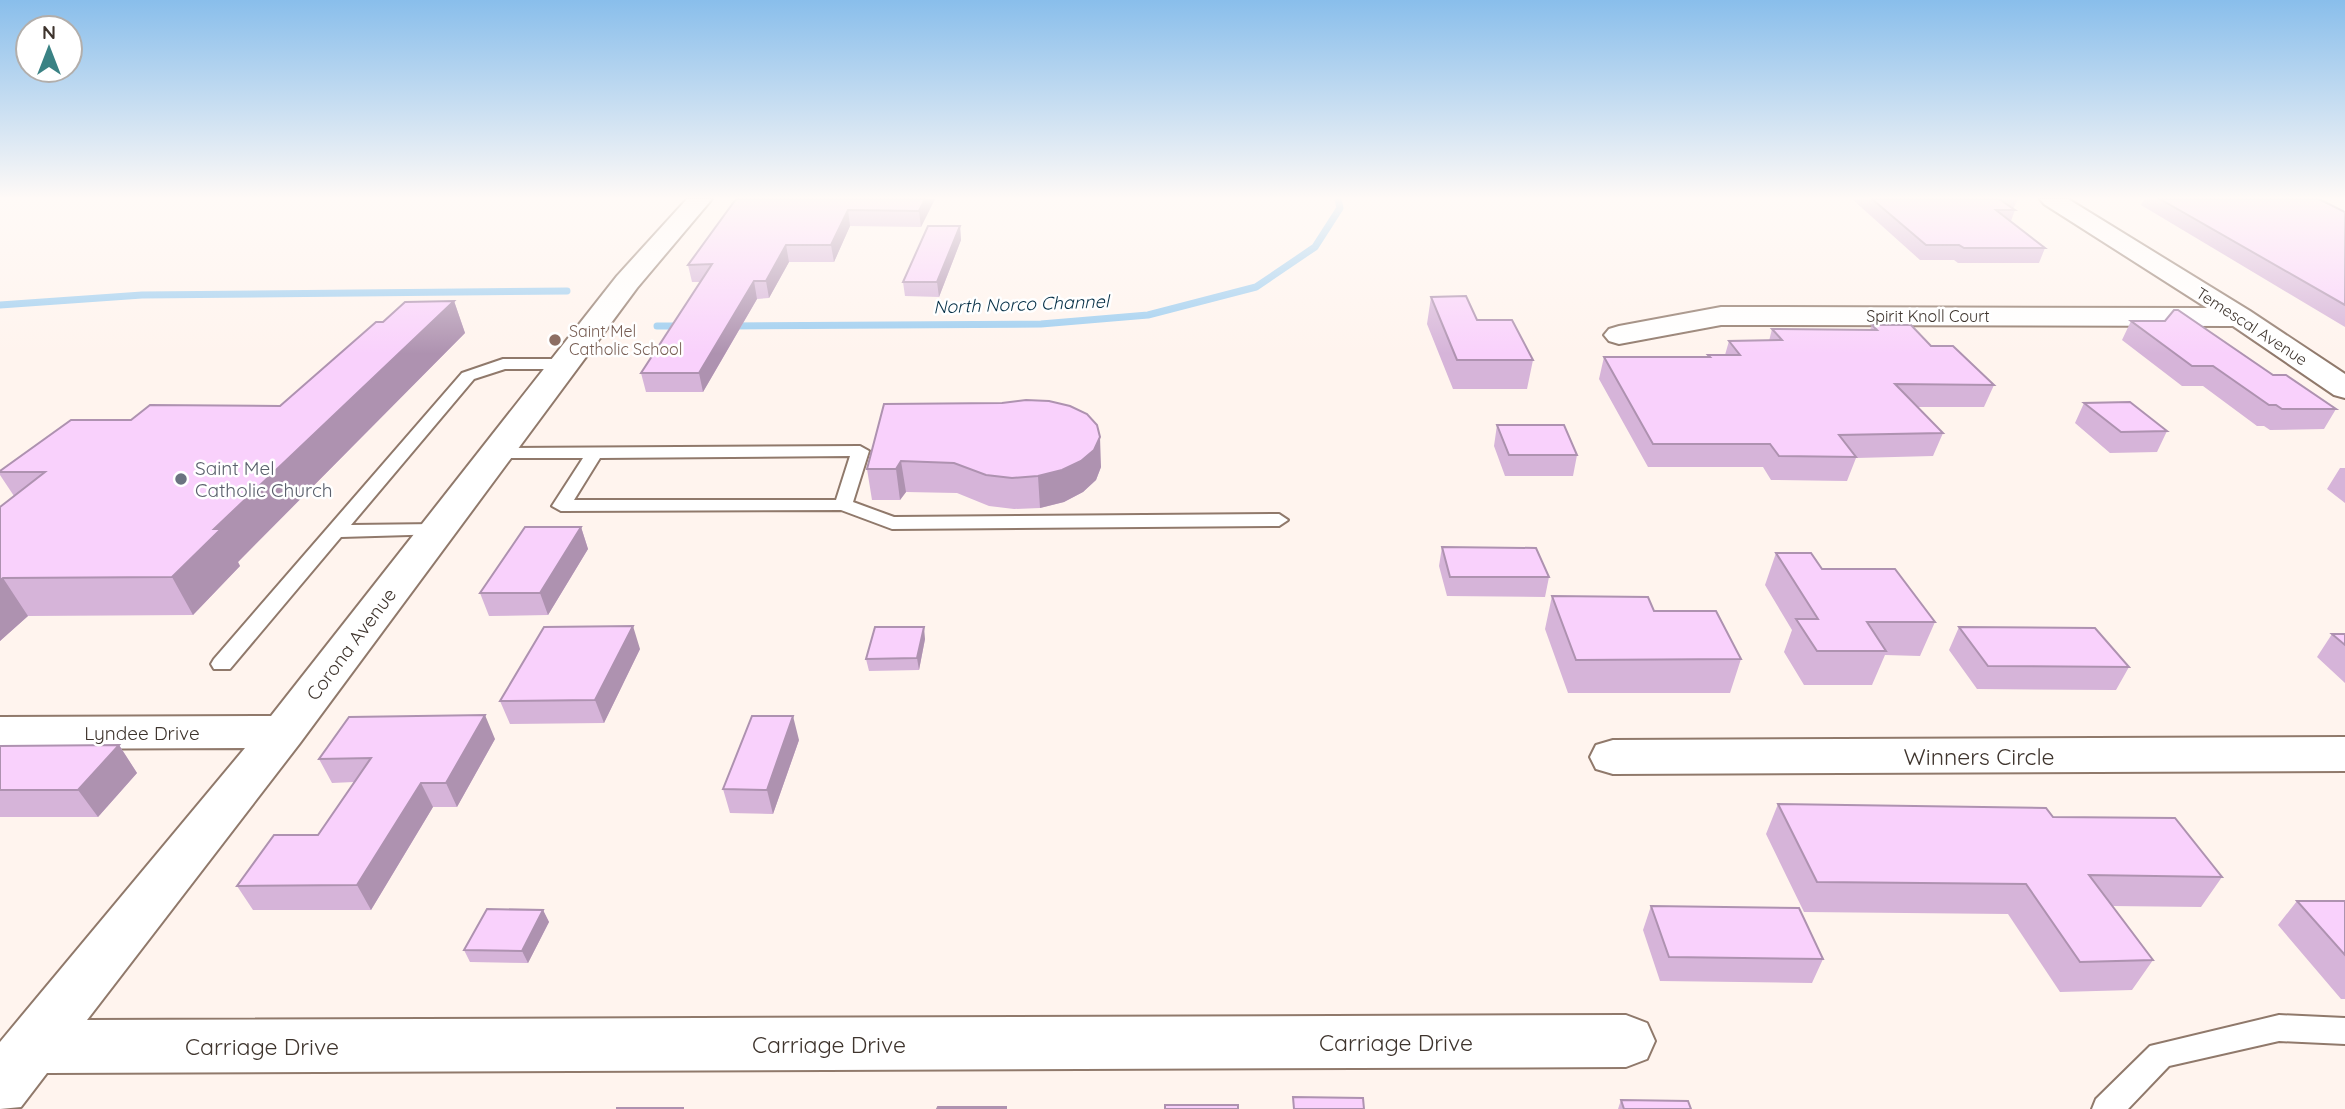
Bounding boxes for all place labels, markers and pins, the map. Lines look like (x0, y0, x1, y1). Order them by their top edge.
place label: Saint Mel Catholic School (569, 321, 682, 359)
marker: Saint Mel Catholic School (547, 332, 563, 348)
place label: Saint Mel Catholic Church (195, 456, 333, 502)
marker: Saint Mel Catholic Church (173, 471, 189, 487)

